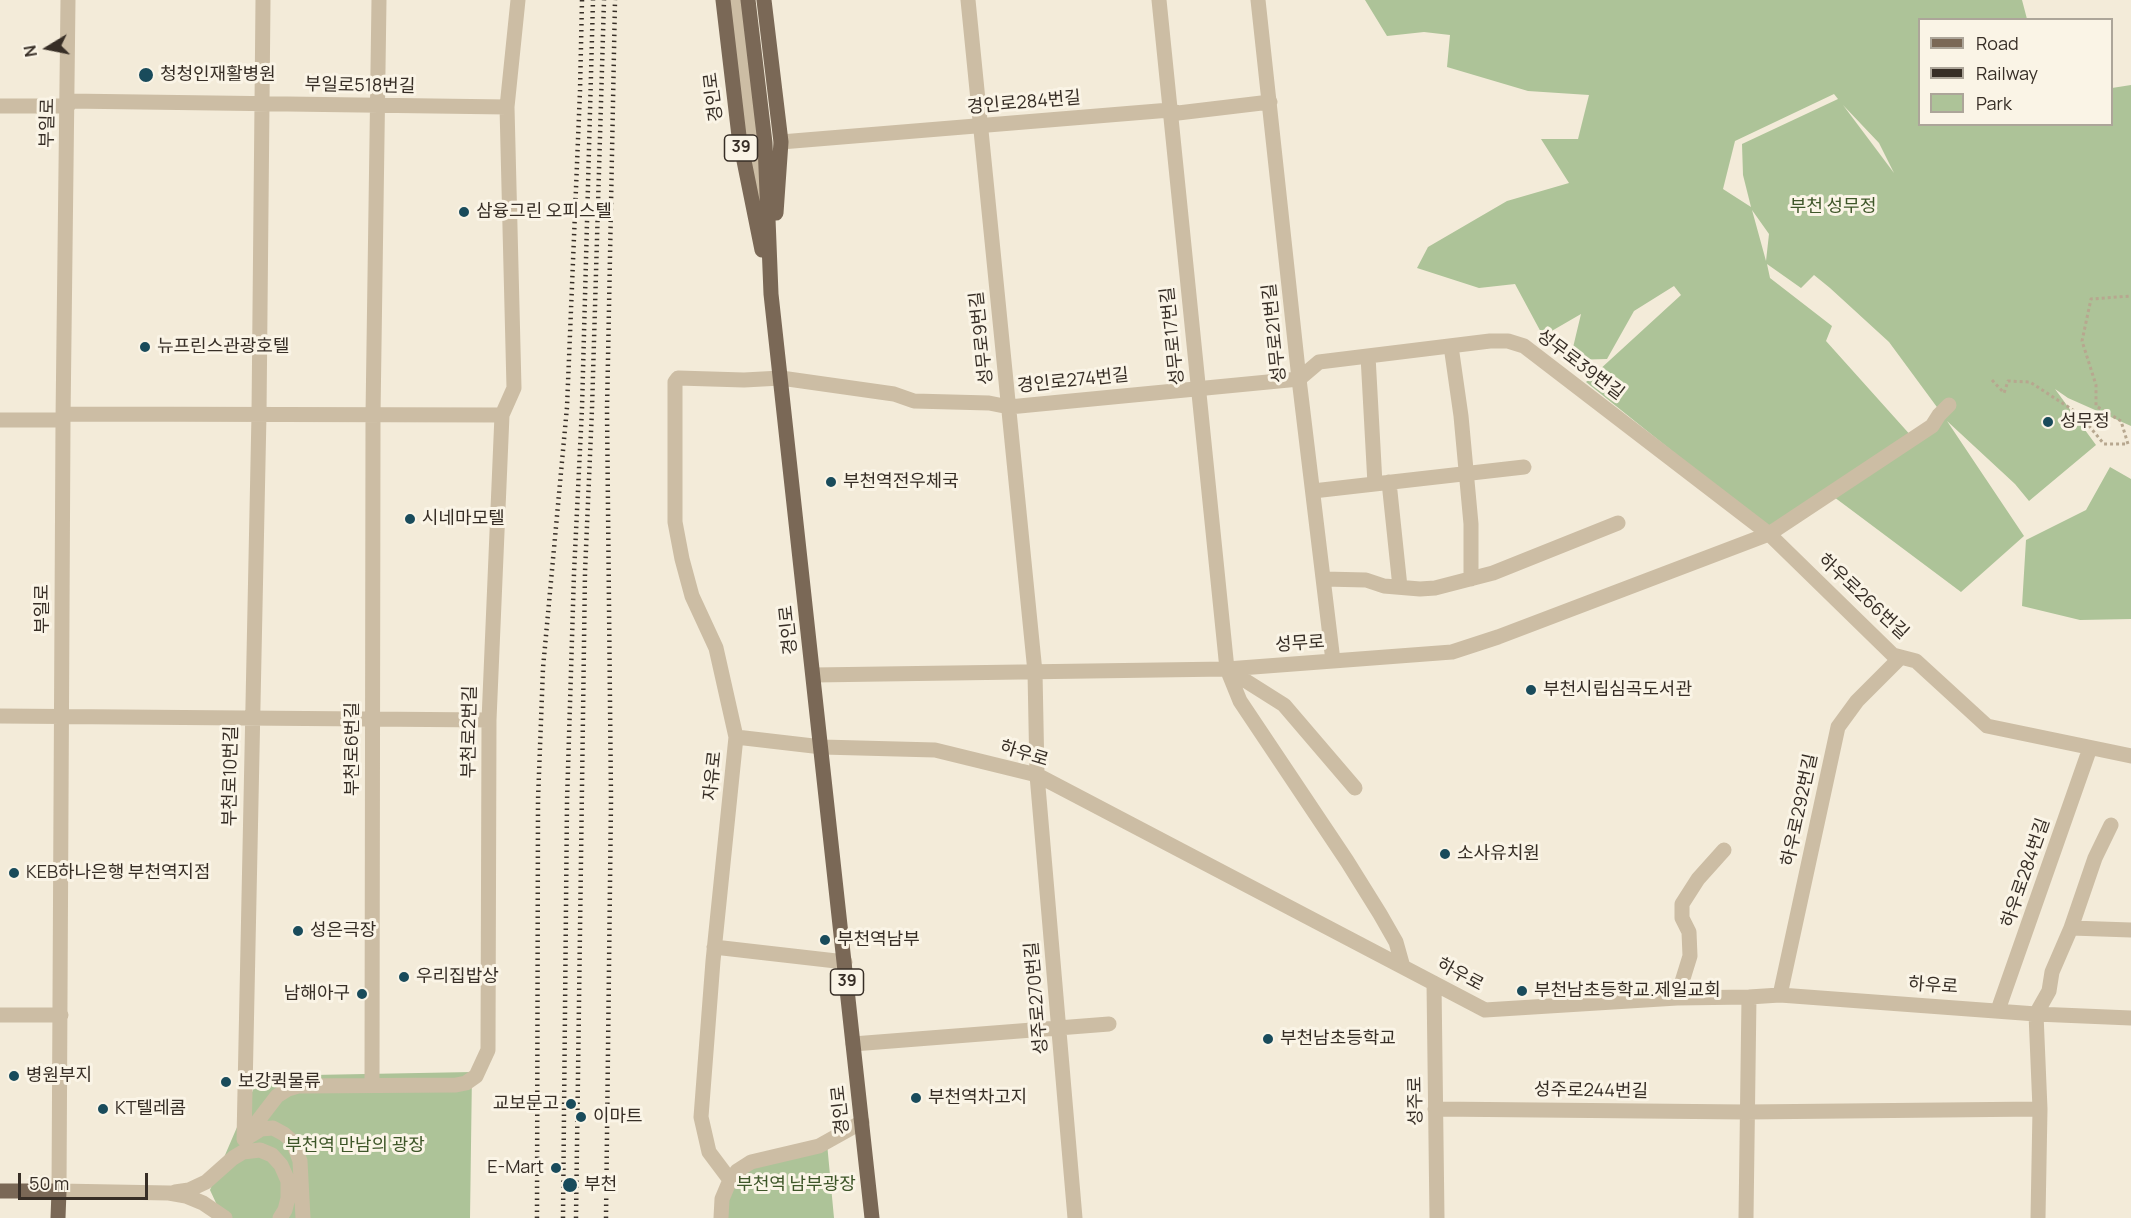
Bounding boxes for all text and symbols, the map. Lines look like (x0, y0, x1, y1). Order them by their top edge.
north arrow (18, 18, 78, 78)
legend (1918, 18, 2113, 126)
text: Road (1976, 31, 2019, 55)
text: N (18, 44, 42, 59)
text: Railway (1976, 61, 2038, 85)
place label: 청청인재활병원 (160, 64, 276, 86)
marker: 청청인재활병원 (137, 66, 155, 84)
street label: 경인로 (700, 71, 728, 123)
street label: 부일로518번길 (304, 74, 416, 98)
street label: 경인로284번길 (966, 87, 1082, 119)
text: Park (1976, 91, 2012, 115)
street label: 부일로 (37, 98, 59, 148)
road number: 39 (724, 135, 758, 161)
park label: 부천 성무정 (1790, 196, 1876, 218)
place label: 삼융그린 오피스텔 (476, 201, 612, 223)
marker: 삼융그린 오피스텔 (457, 205, 471, 219)
street label: 성무로21번길 (1259, 282, 1291, 384)
street label: 성무로17번길 (1157, 286, 1189, 386)
street label: 성무로9번길 (966, 290, 998, 386)
street label: 성무로39번길 (1532, 325, 1628, 405)
place label: 뉴프린스관광호텔 (157, 336, 289, 358)
marker: 뉴프린스관광호텔 (138, 340, 152, 354)
street label: 경인로274번길 (1016, 364, 1130, 398)
place label: 성무정 (2060, 411, 2110, 433)
marker: 성무정 (2041, 415, 2055, 429)
place label: 부천역전우체국 (843, 471, 959, 493)
marker: 부천역전우체국 (824, 475, 838, 489)
place label: 시네마모텔 (422, 508, 505, 530)
marker: 시네마모텔 (403, 512, 417, 526)
street label: 하우로266번길 (1813, 550, 1913, 644)
street label: 부일로 (32, 584, 54, 634)
street label: 경인로 (776, 604, 802, 656)
street label: 성무로 (1274, 631, 1326, 657)
place label: 부천시립심곡도서관 (1543, 679, 1692, 701)
marker: 부천시립심곡도서관 (1524, 683, 1538, 697)
street label: 부천로2번길 (458, 685, 482, 779)
street label: 부천로6번길 (342, 702, 364, 796)
street label: 부천로10번길 (219, 725, 243, 827)
street label: 하우로 (997, 736, 1051, 772)
street label: 자유로 (700, 750, 726, 802)
street label: 하우로292번길 (1778, 752, 1822, 868)
street label: 하우로284번길 (1997, 816, 2055, 930)
place label: 소사유치원 (1457, 843, 1540, 865)
marker: 소사유치원 (1438, 847, 1452, 861)
place label: KEB하나은행 부천역지점 (26, 862, 211, 884)
marker: KEB하나은행 부천역지점 (7, 866, 21, 880)
place label: 성은극장 (310, 920, 376, 942)
marker: 성은극장 (291, 924, 305, 938)
place label: 부천역남부 (837, 929, 920, 951)
marker: 부천역남부 (818, 933, 832, 947)
street label: 성주로270번길 (1021, 941, 1053, 1055)
street label: 하우로 (1433, 954, 1487, 996)
place label: 우리집밥상 (416, 966, 499, 988)
road number: 39 (830, 969, 864, 995)
marker: 우리집밥상 (397, 970, 411, 984)
street label: 하우로 (1907, 973, 1959, 999)
place label: 부천남초등학교.제일교회 (1534, 980, 1721, 1002)
place label: 남해아구 (284, 983, 350, 1005)
marker: 부천남초등학교.제일교회 (1515, 984, 1529, 998)
marker: 남해아구 (355, 987, 369, 1001)
place label: 부천남초등학교 (1280, 1028, 1396, 1050)
marker: 부천남초등학교 (1261, 1032, 1275, 1046)
place label: 병원부지 (26, 1065, 92, 1087)
marker: 병원부지 (7, 1069, 21, 1083)
place label: 보강퀵물류 (238, 1071, 321, 1093)
marker: 보강퀵물류 (219, 1075, 233, 1089)
street label: 성주로 (1405, 1076, 1427, 1126)
street label: 성주로244번길 (1534, 1079, 1648, 1103)
street label: 경인로 (828, 1084, 854, 1136)
place label: 부천역차고지 (928, 1087, 1027, 1109)
marker: 부천역차고지 (909, 1091, 923, 1105)
place label: 교보문고 (493, 1093, 559, 1115)
marker: 교보문고 (564, 1097, 578, 1111)
place label: KT텔레콤 (115, 1098, 186, 1120)
marker: KT텔레콤 (96, 1102, 110, 1116)
place label: 이마트 (593, 1106, 643, 1128)
marker: 이마트 (574, 1110, 588, 1124)
park label: 부천역 만남의 광장 (285, 1135, 425, 1157)
place label: E-Mart (487, 1157, 544, 1179)
scale bar (21, 1161, 152, 1199)
marker: E-Mart (549, 1161, 563, 1175)
text: 50 m (29, 1171, 69, 1195)
place label: 부천 (584, 1174, 617, 1196)
park label: 부천역 남부광장 (736, 1174, 856, 1196)
marker: 부천 (561, 1176, 579, 1194)

